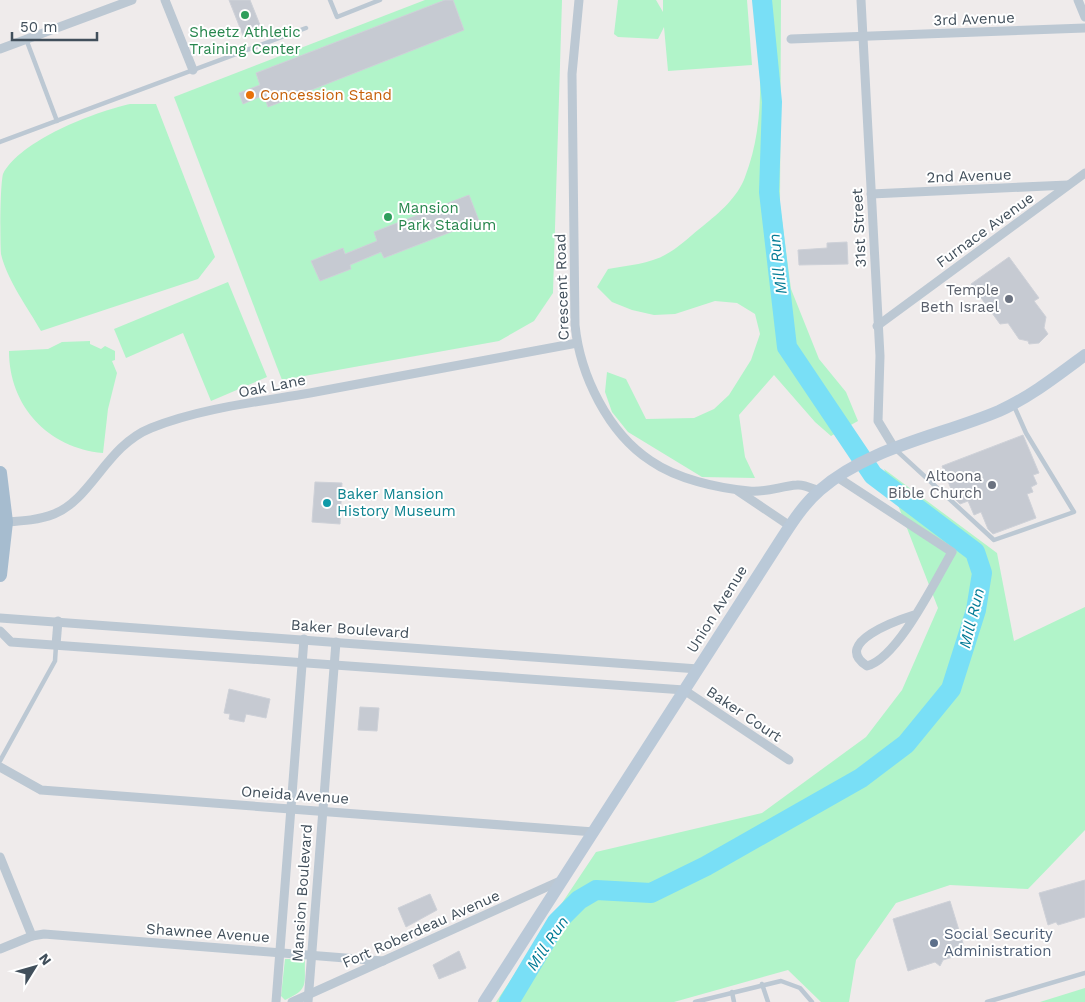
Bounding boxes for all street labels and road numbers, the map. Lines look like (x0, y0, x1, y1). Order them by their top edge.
street label: 3rd Avenue (933, 9, 1015, 29)
street label: 2nd Avenue (926, 166, 1012, 186)
street label: 31st Street (848, 187, 870, 268)
street label: Furnace Avenue (933, 189, 1037, 271)
street label: Crescent Road (551, 233, 573, 341)
street label: Oak Lane (237, 371, 307, 401)
street label: Union Avenue (683, 562, 751, 656)
street label: Baker Boulevard (290, 616, 410, 642)
street label: Baker Court (703, 682, 786, 746)
street label: Oneida Avenue (240, 782, 350, 808)
street label: Mansion Boulevard (288, 823, 316, 963)
street label: Fort Roberdeau Avenue (339, 886, 503, 972)
street label: Shawnee Avenue (146, 920, 270, 946)

